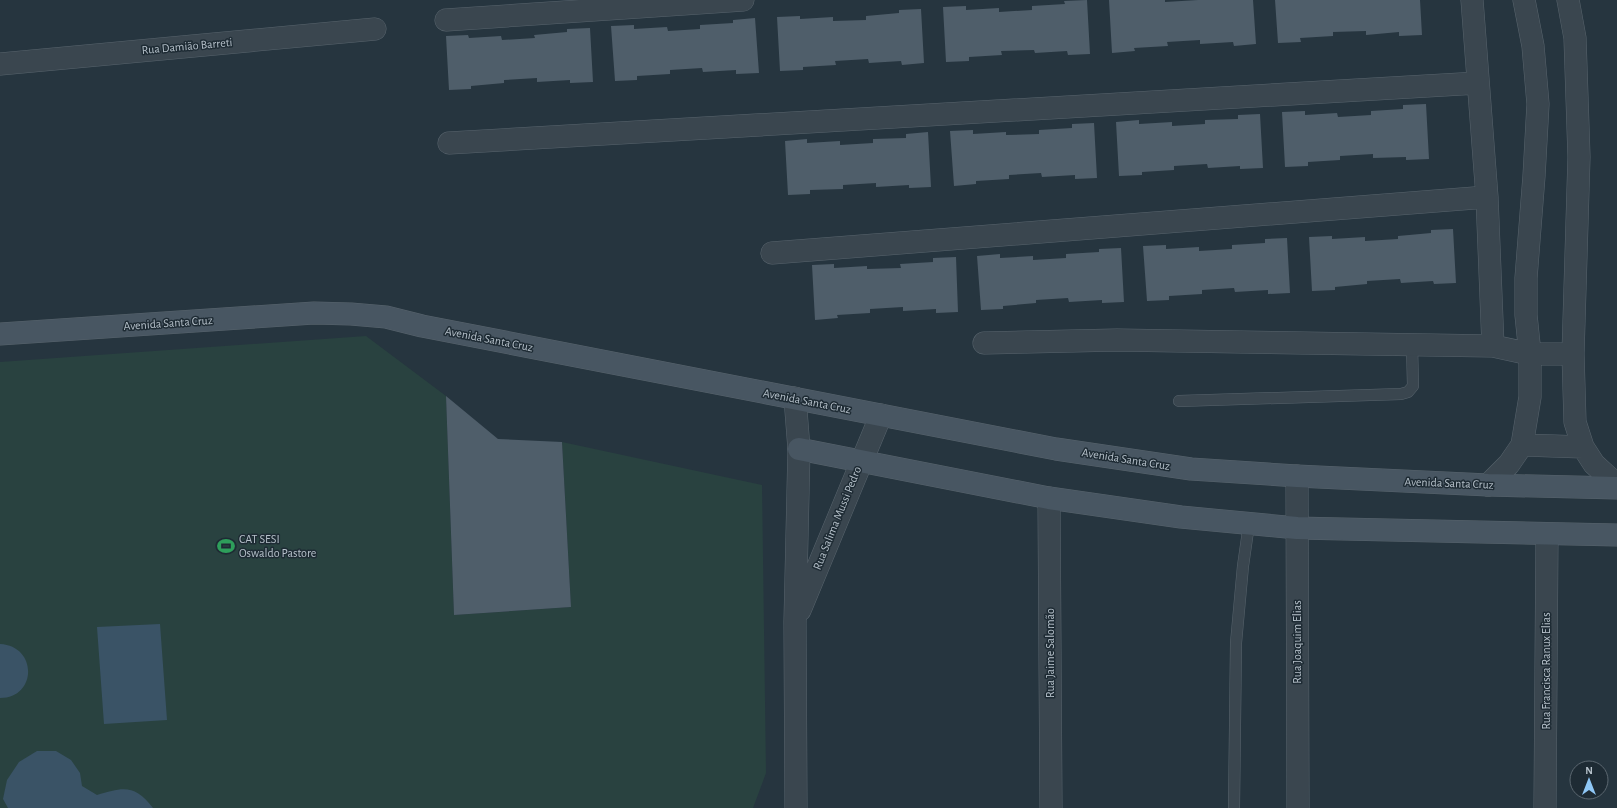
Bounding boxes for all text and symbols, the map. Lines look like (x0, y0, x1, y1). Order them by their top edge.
street label: Rua Damião Barreti (141, 36, 233, 56)
street label: Avenida Santa Cruz (123, 314, 213, 332)
street label: Avenida Santa Cruz (444, 325, 534, 353)
street label: Avenida Santa Cruz (762, 387, 852, 415)
street label: Avenida Santa Cruz (1081, 446, 1171, 472)
street label: Rua Salima Mussi Pedro (811, 464, 863, 571)
street label: Avenida Santa Cruz (1404, 475, 1494, 491)
place label: CAT SESI Oswaldo Pastore (239, 533, 316, 559)
sports icon: CAT SESI Oswaldo Pastore (216, 536, 236, 556)
street label: Rua Joaquim Elias (1291, 600, 1303, 684)
street label: Rua Jaime Salomão (1044, 608, 1056, 698)
street label: Rua Francisca Ranux Elias (1540, 612, 1552, 730)
north arrow (1569, 760, 1609, 800)
text: N (1585, 765, 1593, 776)

